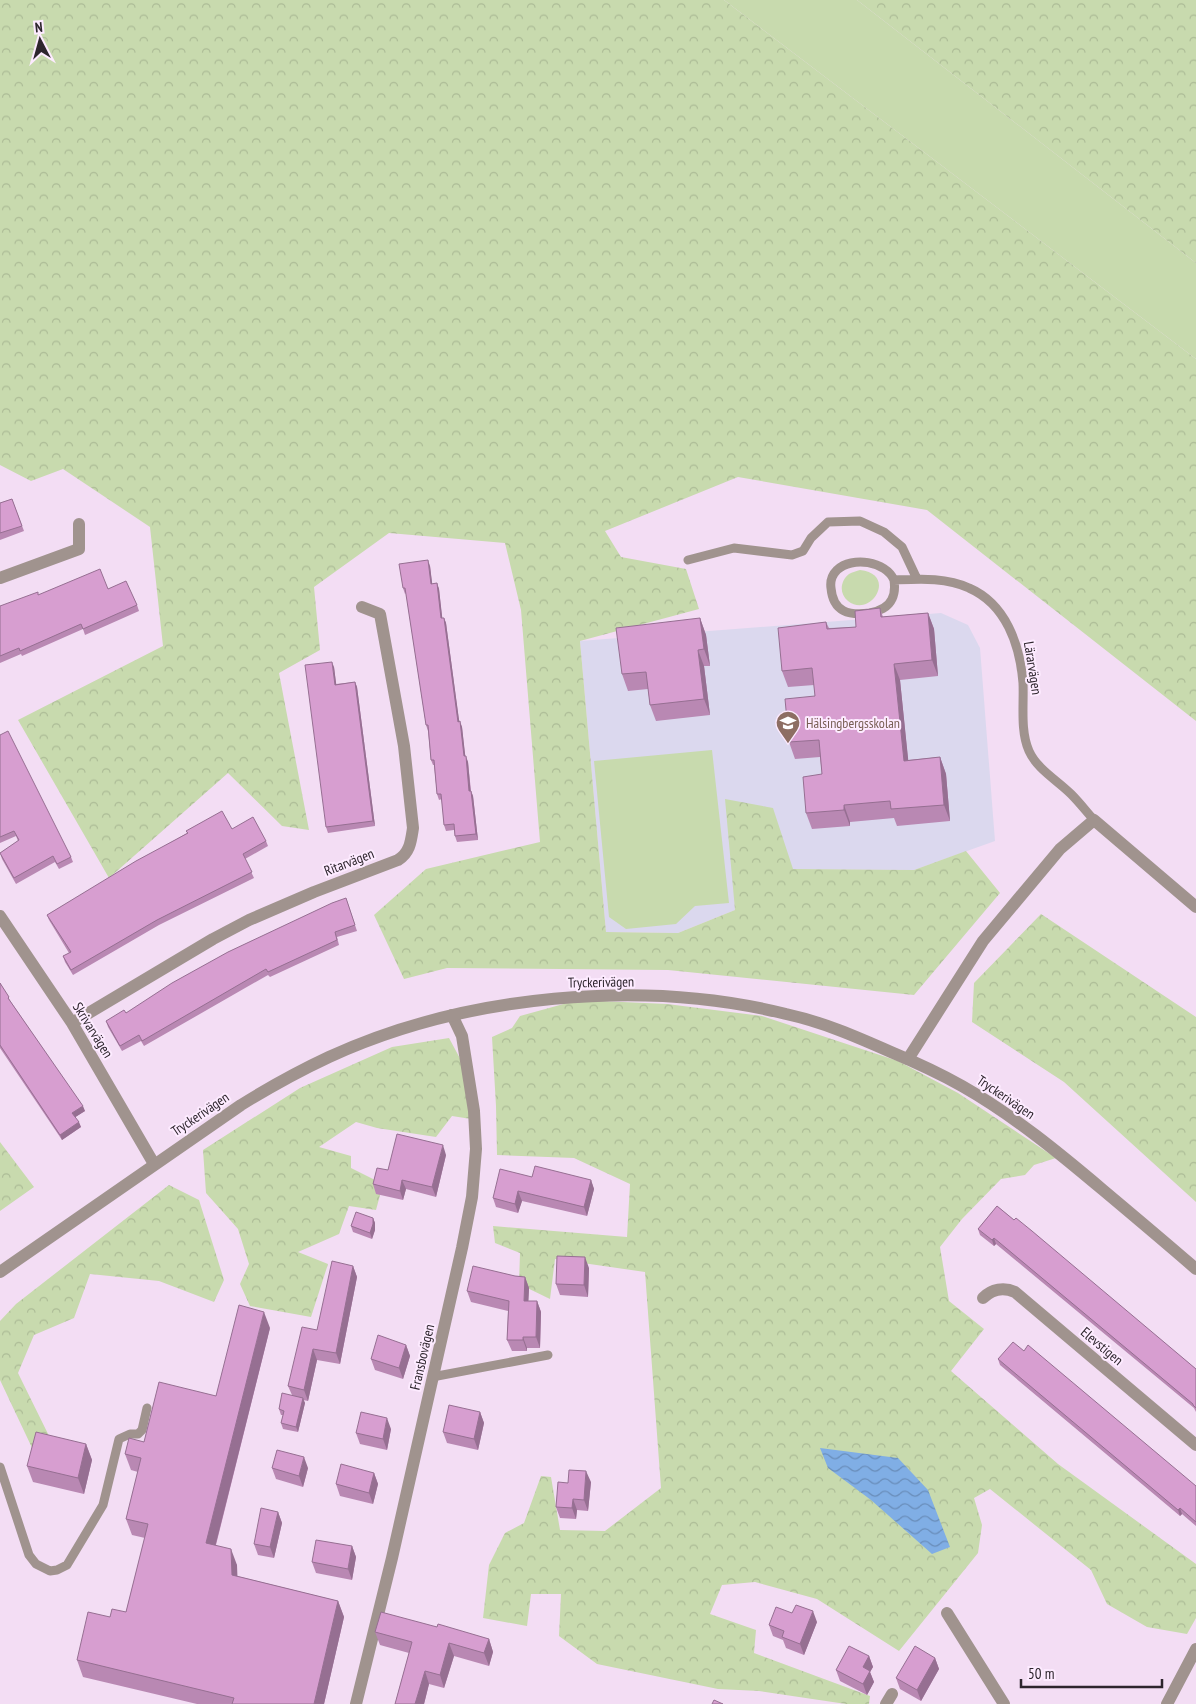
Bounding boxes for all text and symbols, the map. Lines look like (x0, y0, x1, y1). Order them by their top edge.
north arrow (15, 15, 65, 65)
text: N (34, 18, 43, 36)
street label: Lärarvägen (1020, 640, 1046, 696)
school or university icon: Hälsingbergsskolan (775, 710, 801, 744)
place label: Hälsingbergsskolan (806, 714, 900, 732)
street label: Ritarvägen (321, 844, 377, 880)
street label: Tryckerivägen (568, 972, 634, 992)
street label: Skrivarvägen (69, 999, 117, 1061)
street label: Tryckerivägen (974, 1071, 1038, 1123)
street label: Tryckerivägen (168, 1088, 232, 1140)
street label: Fransbovägen (406, 1322, 438, 1392)
street label: Elevstigen (1077, 1323, 1127, 1369)
scale bar (1021, 1656, 1162, 1688)
text: 50 m (1028, 1664, 1054, 1683)

